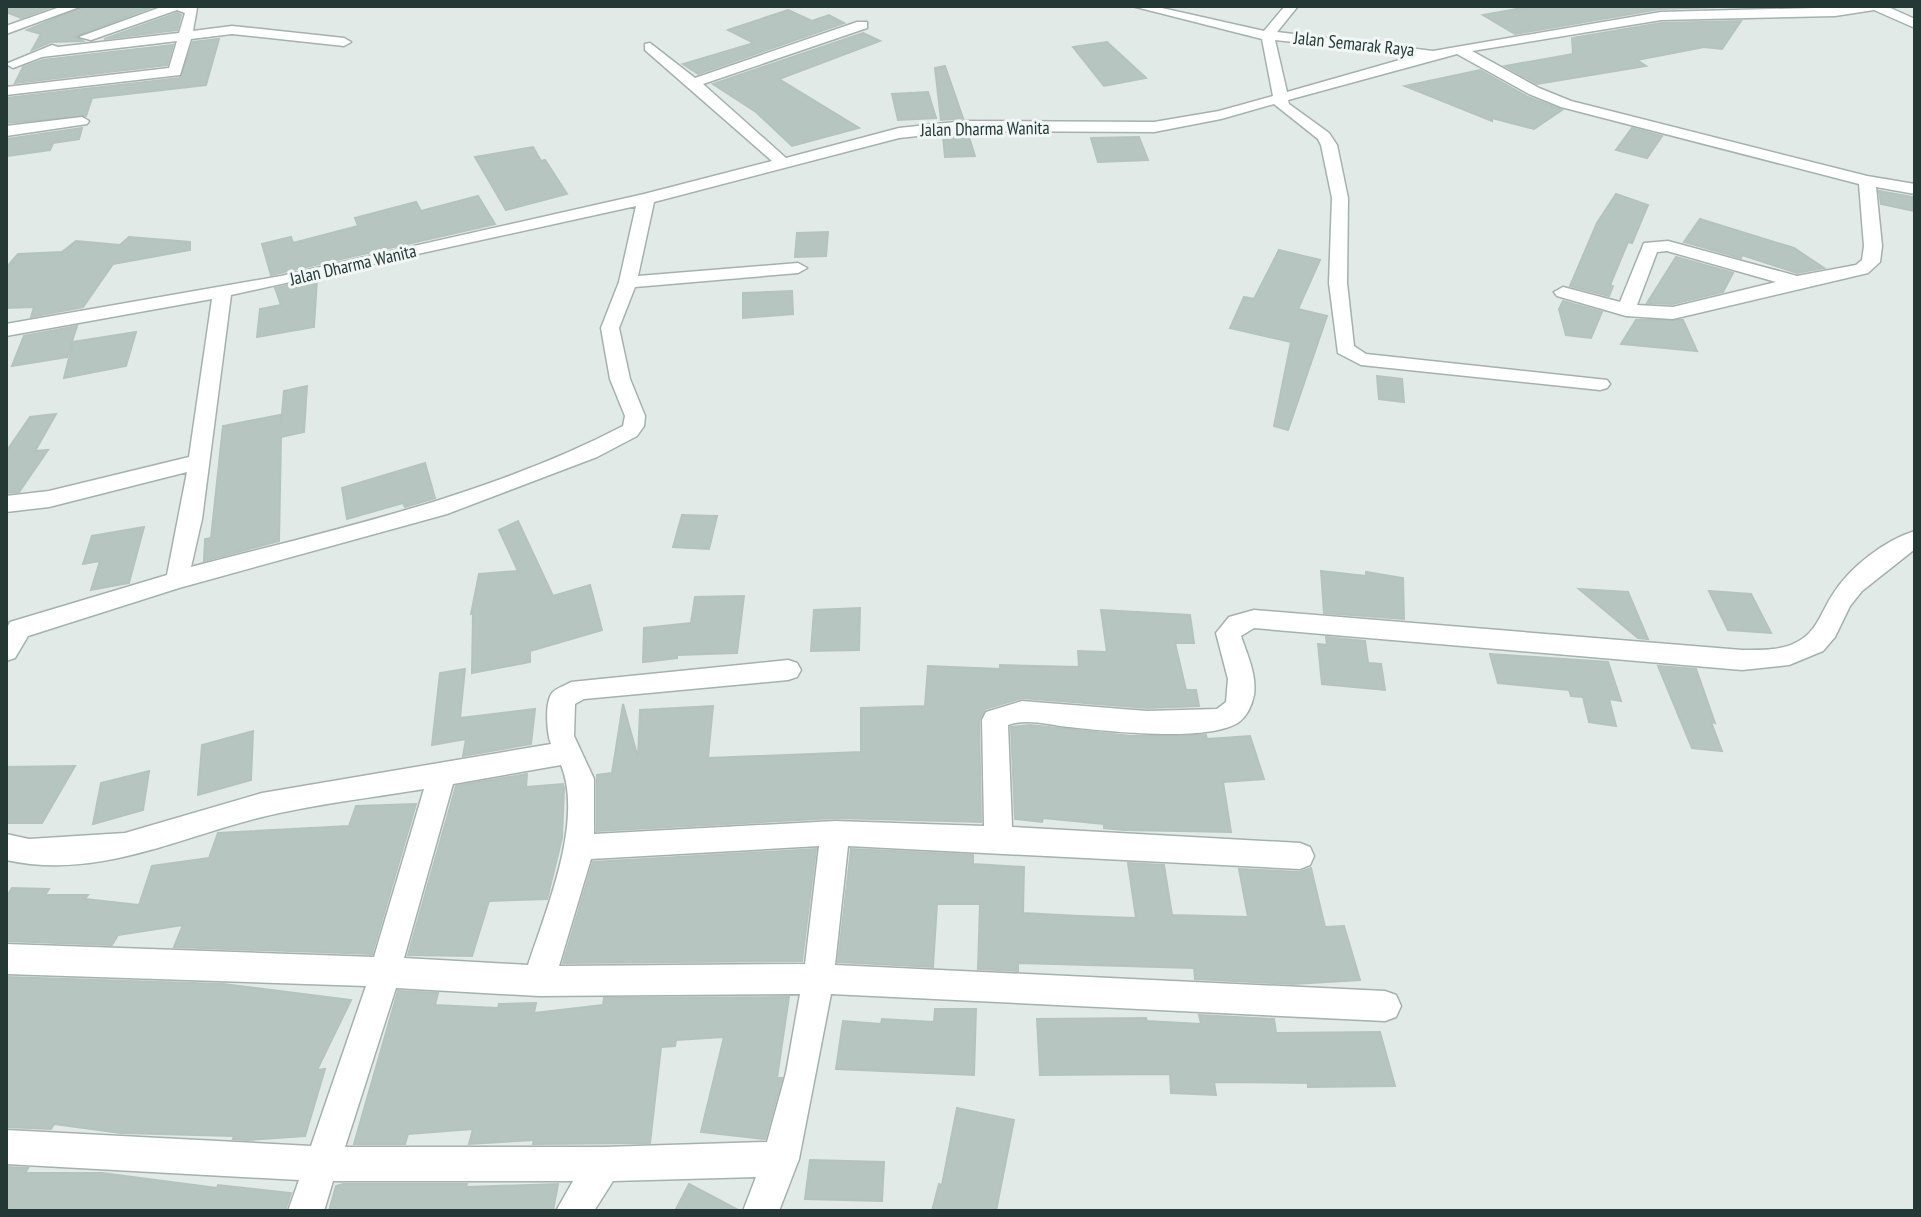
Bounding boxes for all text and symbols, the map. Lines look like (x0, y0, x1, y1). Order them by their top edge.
street label: Jalan Semarak Raya (1292, 26, 1415, 61)
street label: Jalan Dharma Wanita (919, 116, 1050, 141)
street label: Jalan Dharma Wanita (286, 239, 418, 290)

